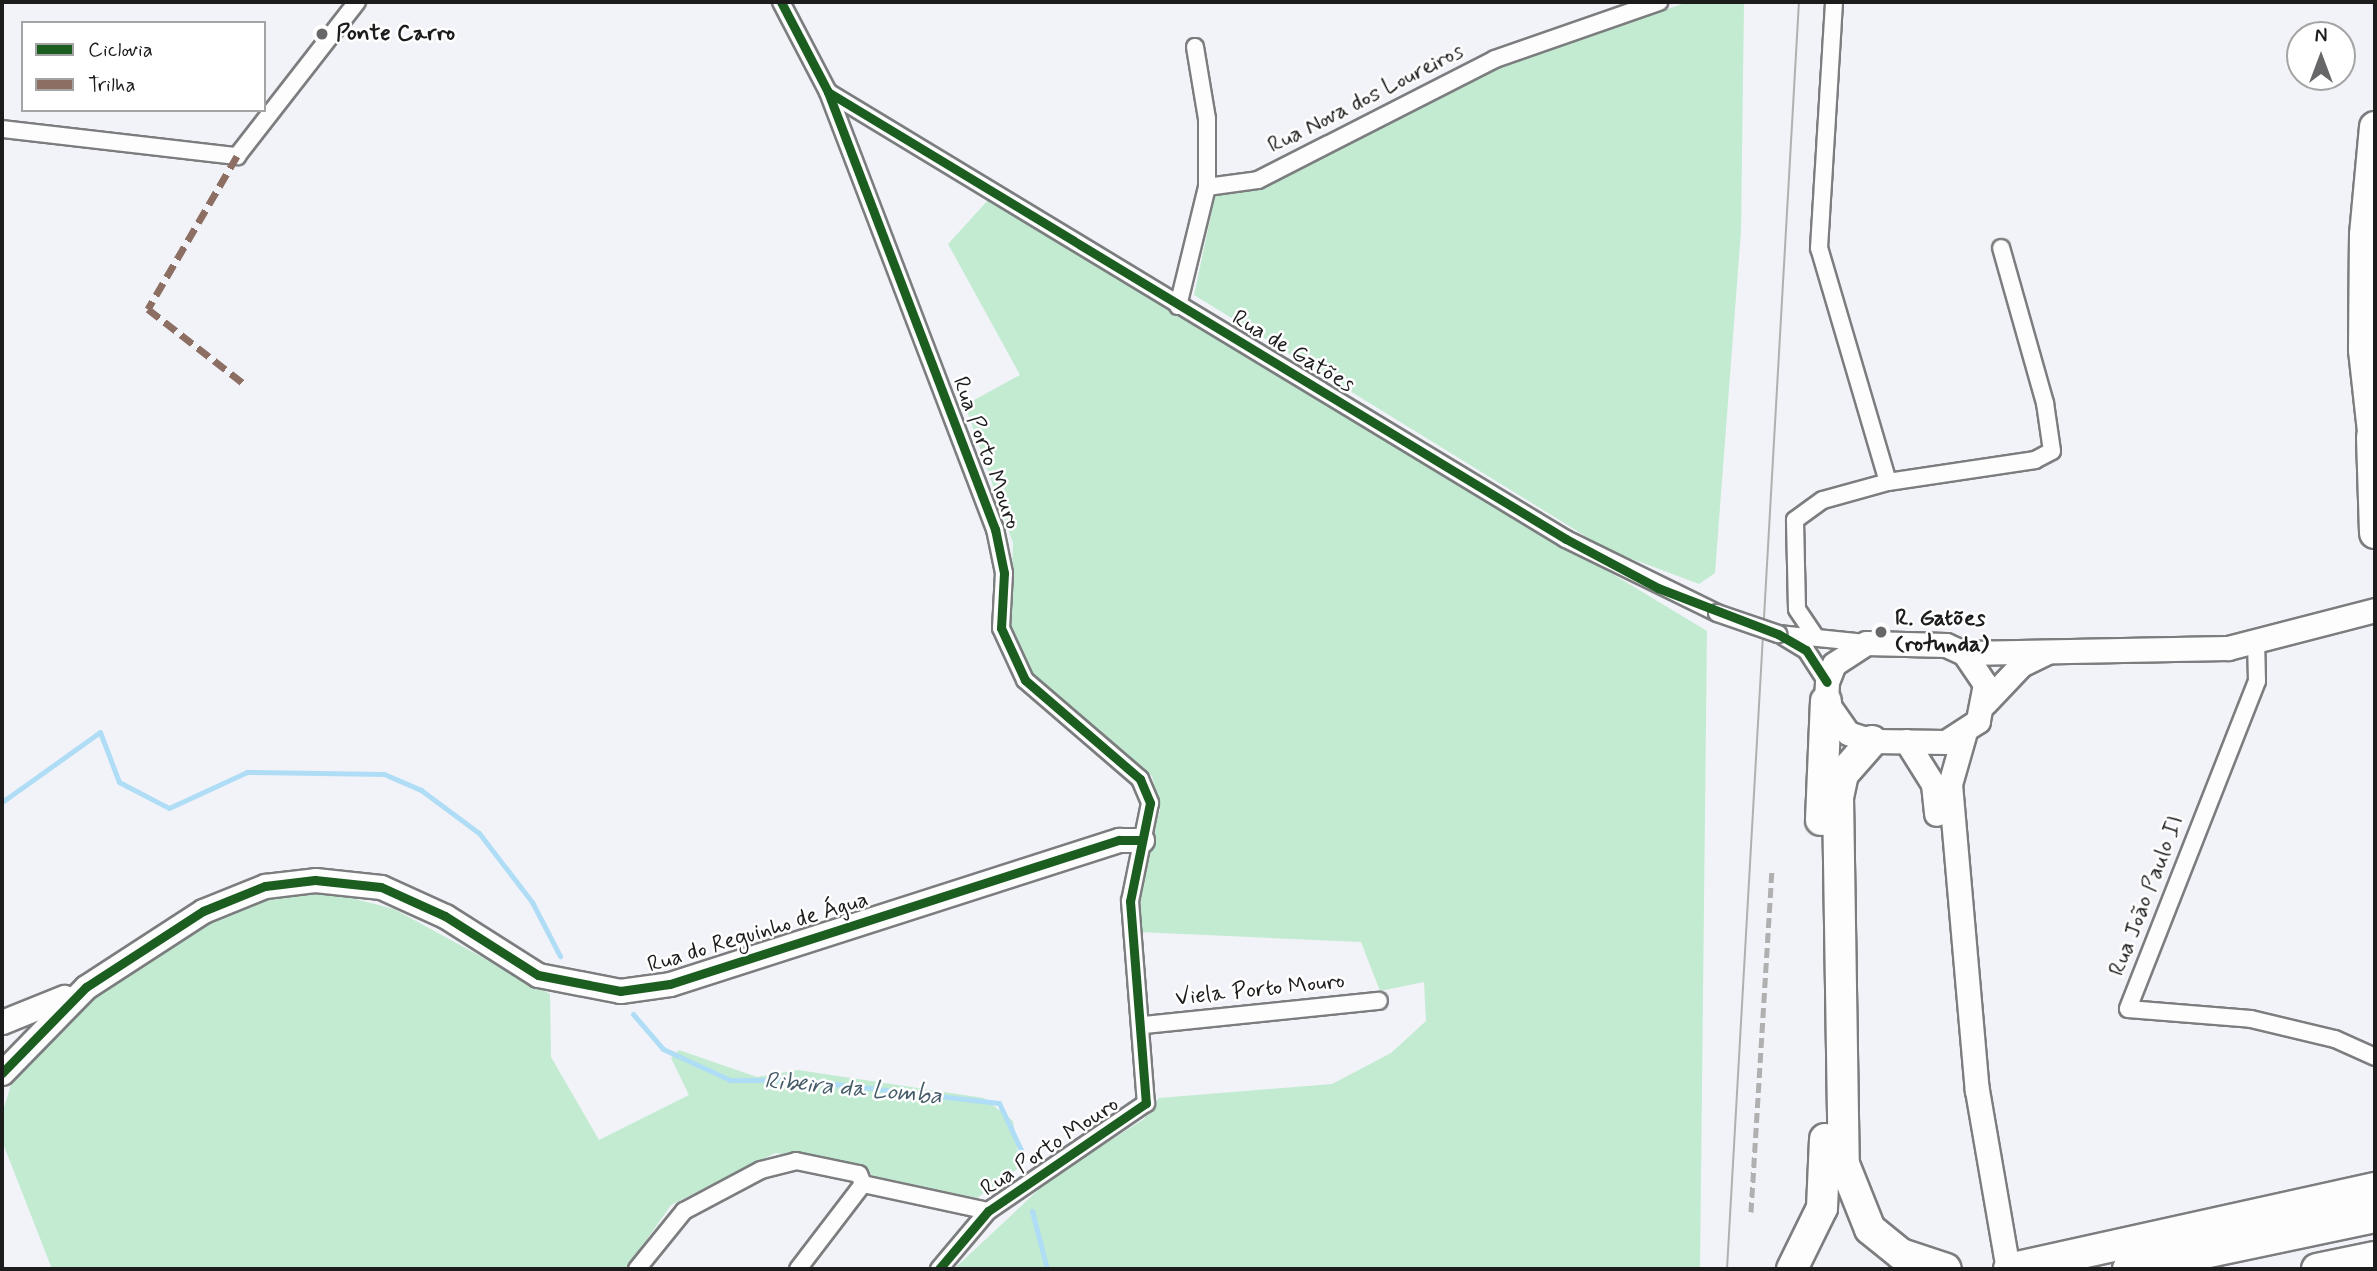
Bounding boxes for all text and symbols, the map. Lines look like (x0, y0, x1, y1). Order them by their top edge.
place label: Ponte Carro (336, 20, 453, 48)
legend (21, 21, 266, 112)
north arrow (2286, 21, 2356, 91)
text: N (2315, 24, 2327, 49)
marker: Ponte Carro (314, 26, 330, 42)
text: Ciclovia (88, 36, 153, 64)
street label: Rua Nova dos Loureiros (1264, 38, 1468, 160)
text: Trilha (88, 71, 136, 99)
street label: Rua de Gatões (1228, 305, 1358, 399)
street label: Rua Porto Mouro (947, 376, 1025, 530)
place label: R. Gatões (rotunda) (1895, 605, 1989, 659)
marker: R. Gatões (rotunda) (1873, 624, 1889, 640)
street label: Rua João Paulo II (2104, 812, 2190, 980)
street label: Rua do Reguinho de Água (641, 885, 875, 981)
street label: Viela Porto Mouro (1175, 967, 1345, 1013)
water label: Ribeira da Lomba (763, 1067, 943, 1111)
street label: Rua Porto Mouro (979, 1093, 1121, 1201)

